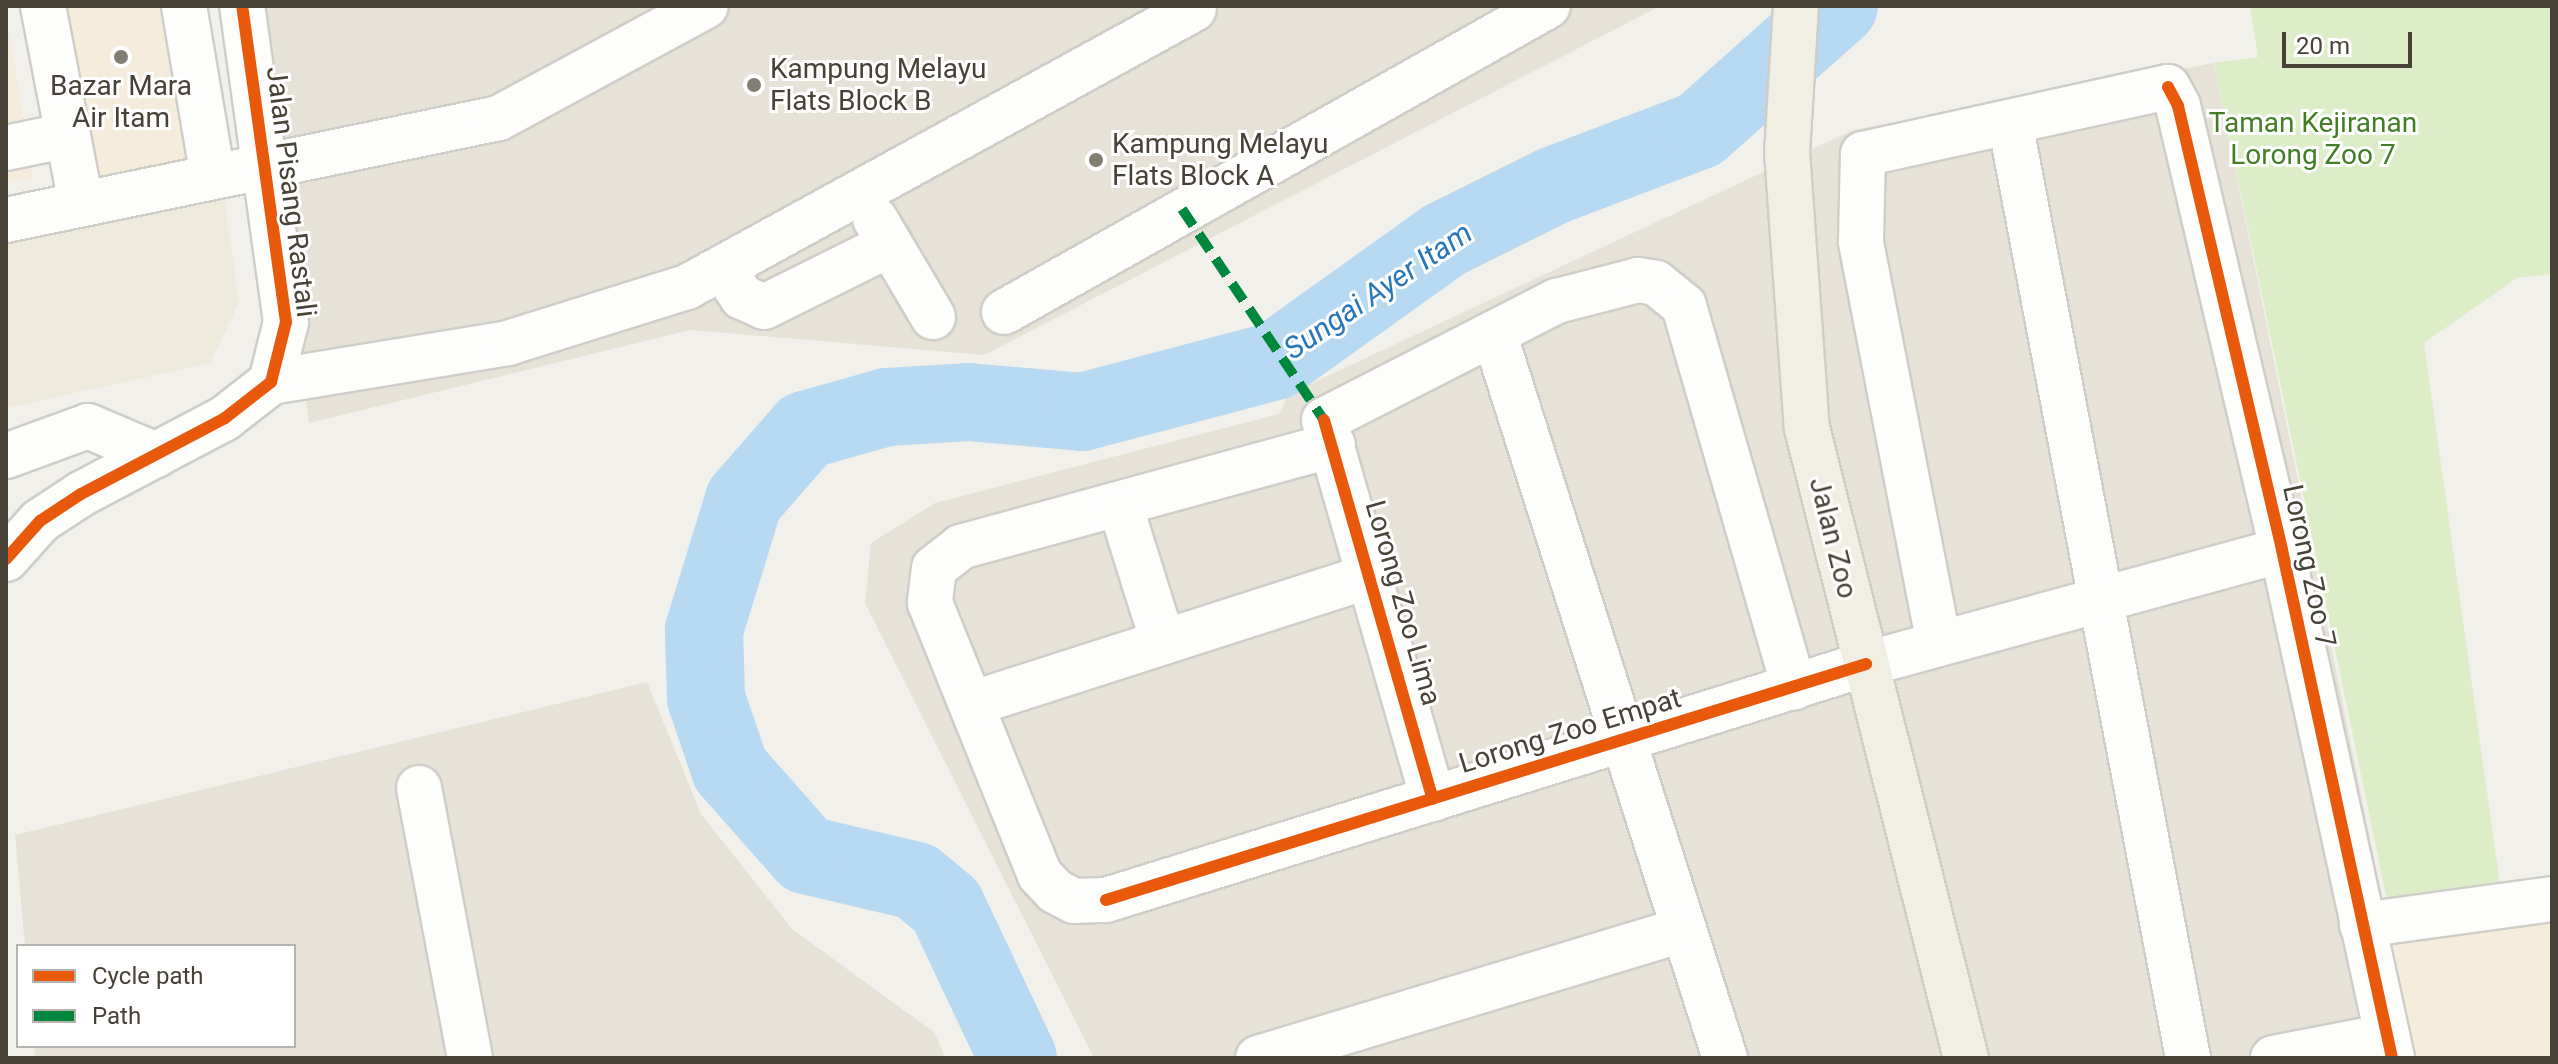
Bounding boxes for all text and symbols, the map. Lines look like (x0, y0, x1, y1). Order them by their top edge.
scale bar (2286, 16, 2416, 66)
text: 20 m (2296, 32, 2350, 60)
marker: Bazar Mara Air Itam (112, 48, 130, 66)
place label: Kampung Melayu Flats Block B (770, 52, 986, 118)
street label: Jalan Pisang Rastali (259, 65, 323, 319)
place label: Bazar Mara Air Itam (50, 69, 192, 135)
marker: Kampung Melayu Flats Block B (745, 76, 763, 94)
park label: Taman Kejiranan Lorong Zoo 7 (2209, 106, 2417, 172)
place label: Kampung Melayu Flats Block A (1112, 127, 1328, 193)
marker: Kampung Melayu Flats Block A (1087, 151, 1105, 169)
water label: Sungai Ayer Itam (1277, 215, 1479, 367)
street label: Jalan Zoo (1802, 474, 1864, 602)
street label: Lorong Zoo 7 (2275, 482, 2343, 650)
street label: Lorong Zoo Lima (1358, 497, 1448, 709)
street label: Lorong Zoo Empat (1455, 681, 1685, 781)
legend (16, 944, 296, 1048)
text: Cycle path (92, 962, 204, 990)
text: Path (92, 1002, 141, 1030)

